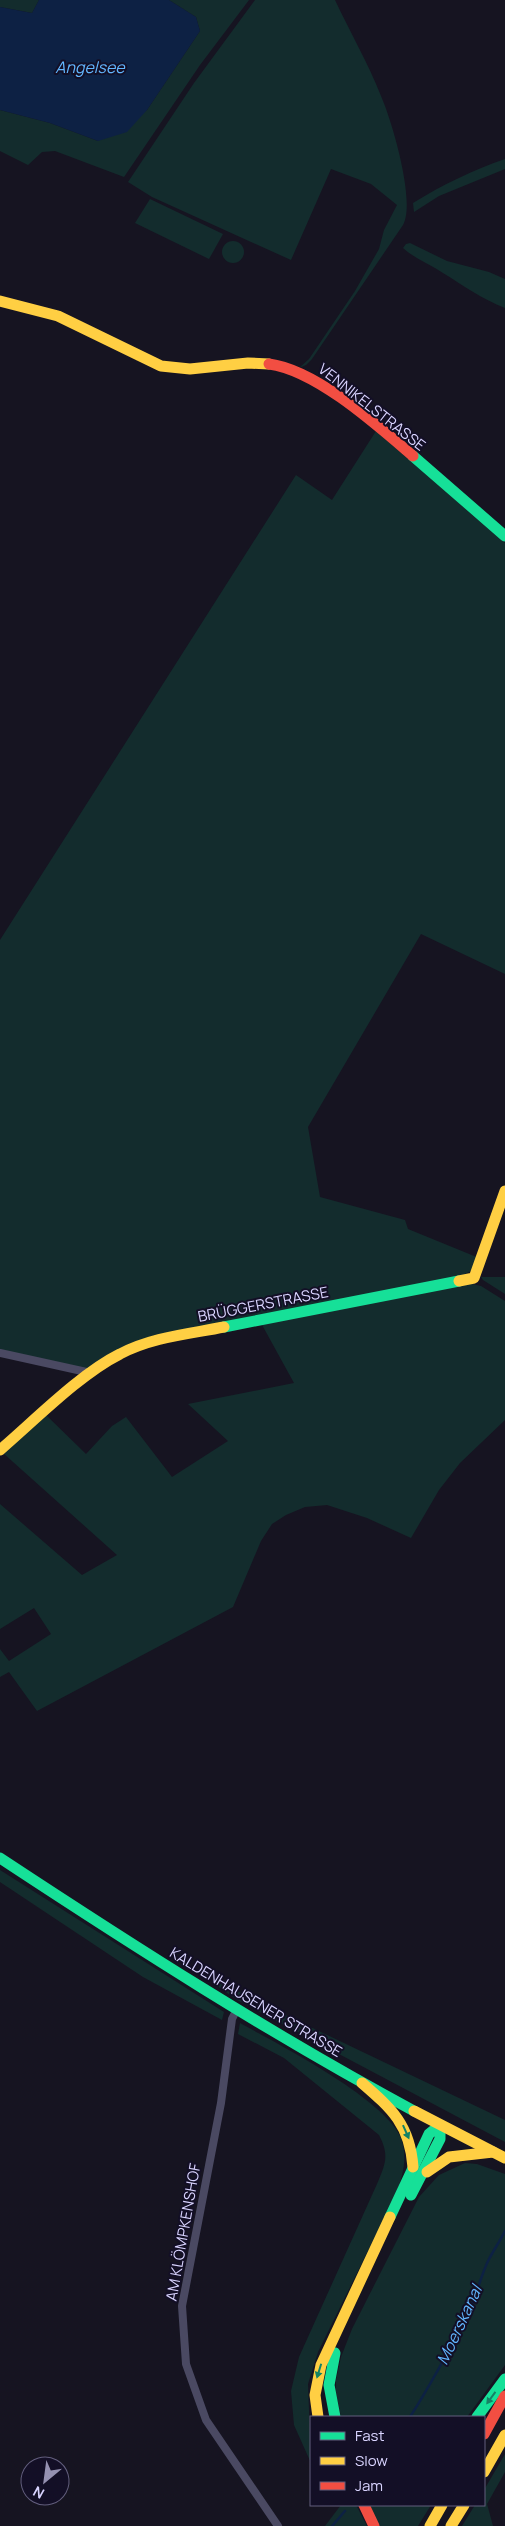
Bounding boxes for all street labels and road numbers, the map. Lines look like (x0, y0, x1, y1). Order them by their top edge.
street label: VENNIKELSTRASSE (314, 358, 430, 456)
street label: BRÜGGERSTRASSE (196, 1281, 330, 1327)
street label: KALDENHAUSENER STRASSE (166, 1942, 346, 2062)
street label: AM KLÖMPKENSHOF (161, 2161, 206, 2303)

